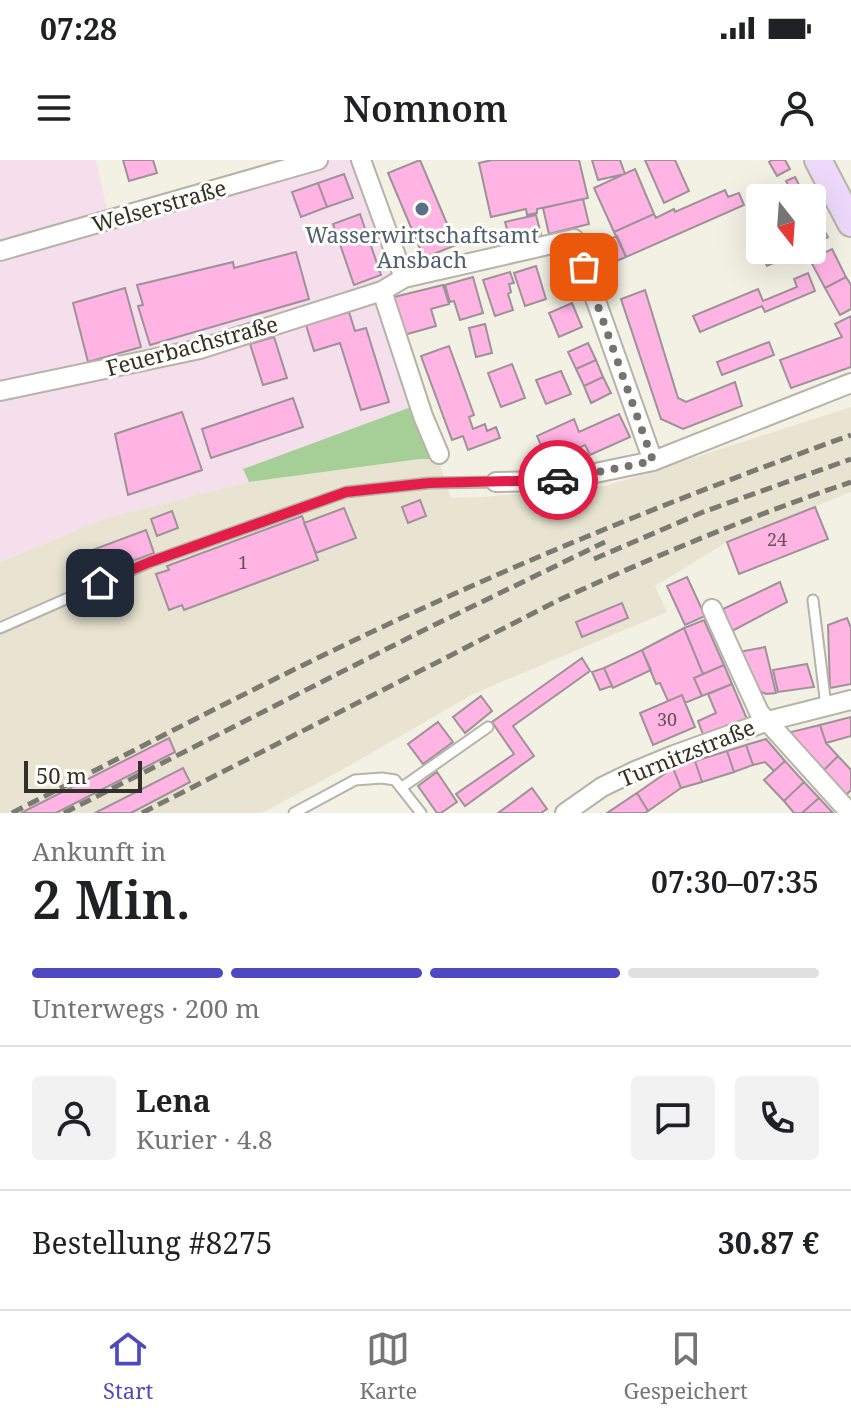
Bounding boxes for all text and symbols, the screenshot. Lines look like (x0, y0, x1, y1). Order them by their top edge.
text: 07:28 (40, 8, 117, 49)
text: Nomnom (343, 84, 508, 133)
icon: menu (32, 86, 76, 130)
icon: person (775, 86, 819, 130)
street label: Welserstraße (88, 172, 229, 239)
north arrow (746, 184, 826, 264)
map controls (746, 184, 826, 264)
marker: Wasserwirtschaftsamt Ansbach (413, 200, 431, 218)
place label: Wasserwirtschaftsamt Ansbach (305, 219, 539, 274)
pin (550, 233, 618, 301)
icon: bag (562, 245, 606, 289)
street label: Feuerbachstraße (103, 308, 281, 382)
courier (518, 440, 598, 520)
icon: car (536, 458, 580, 502)
house number: 24 (767, 527, 787, 551)
pin (66, 549, 134, 617)
house number: 1 (238, 550, 248, 574)
icon: home (78, 561, 122, 605)
house number: 30 (657, 707, 677, 731)
street label: Turnitzstraße (614, 711, 759, 793)
scale bar (24, 757, 142, 793)
text: 50 m (36, 760, 87, 790)
text: Ankunft in (32, 833, 166, 869)
text: 07:30–07:35 (651, 861, 819, 902)
text: 2 Min. (32, 863, 190, 934)
text: Unterwegs · 200 m (32, 990, 260, 1026)
button: person (32, 1076, 116, 1160)
button: chat (631, 1076, 715, 1160)
button: phone (735, 1076, 819, 1160)
text: Lena (136, 1080, 211, 1121)
text: Kurier · 4.8 (136, 1121, 273, 1157)
text: Bestellung #8275 (32, 1222, 273, 1263)
text: 30.87 € (718, 1222, 819, 1263)
tab: Start (103, 1327, 153, 1405)
tab: Karte (360, 1327, 417, 1405)
tab: Gespeichert (623, 1327, 748, 1405)

